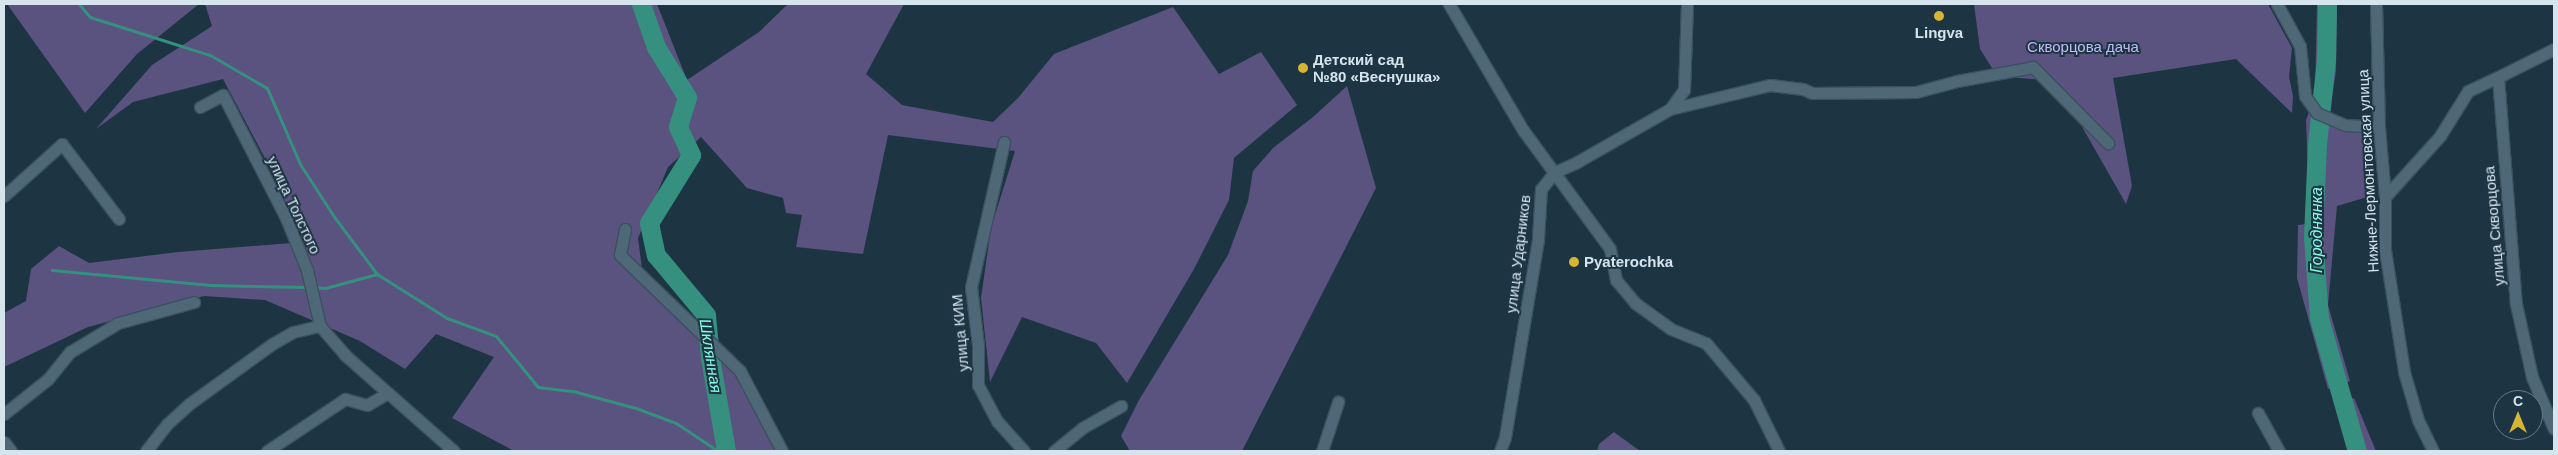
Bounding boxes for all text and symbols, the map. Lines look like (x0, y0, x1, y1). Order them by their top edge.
marker: Lingva (1933, 10, 1945, 22)
place label: Lingva (1915, 24, 1963, 42)
park label: Скворцова дача (2027, 38, 2139, 56)
place label: Детский сад №80 «Веснушка» (1313, 50, 1440, 85)
marker: Детский сад №80 «Веснушка» (1297, 62, 1309, 74)
street label: Нижне-Лермонтовская улица (2354, 69, 2382, 273)
street label: улица Толстого (263, 153, 325, 257)
street label: улица Скворцова (2480, 165, 2508, 287)
water label: Городнянка (2307, 187, 2327, 273)
street label: улица Ударников (1502, 194, 1534, 314)
place label: Pyaterochka (1584, 253, 1673, 271)
marker: Pyaterochka (1568, 256, 1580, 268)
street label: улица КИМ (948, 294, 972, 372)
water label: Шклянная (695, 318, 725, 394)
north arrow (2493, 390, 2543, 440)
text: С (2513, 393, 2523, 409)

